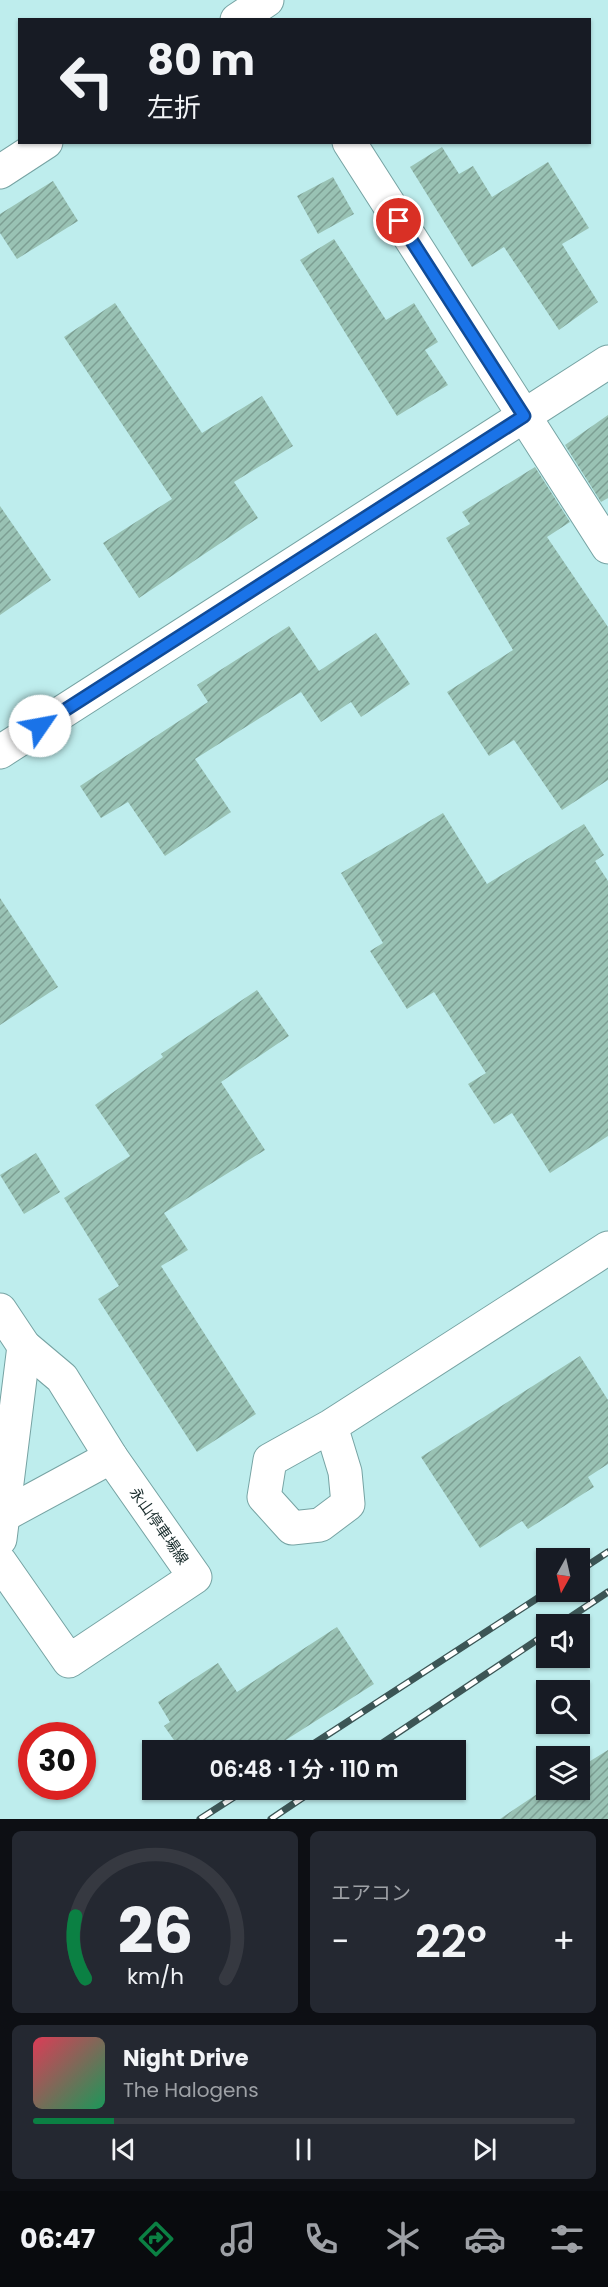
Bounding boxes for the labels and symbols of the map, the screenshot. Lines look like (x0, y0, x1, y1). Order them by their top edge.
pin (373, 195, 424, 246)
position arrow (8, 694, 72, 758)
street label: 永山停車場線 (125, 1483, 194, 1569)
north arrow (536, 1548, 590, 1602)
speed limit sign: 30 (18, 1722, 96, 1800)

